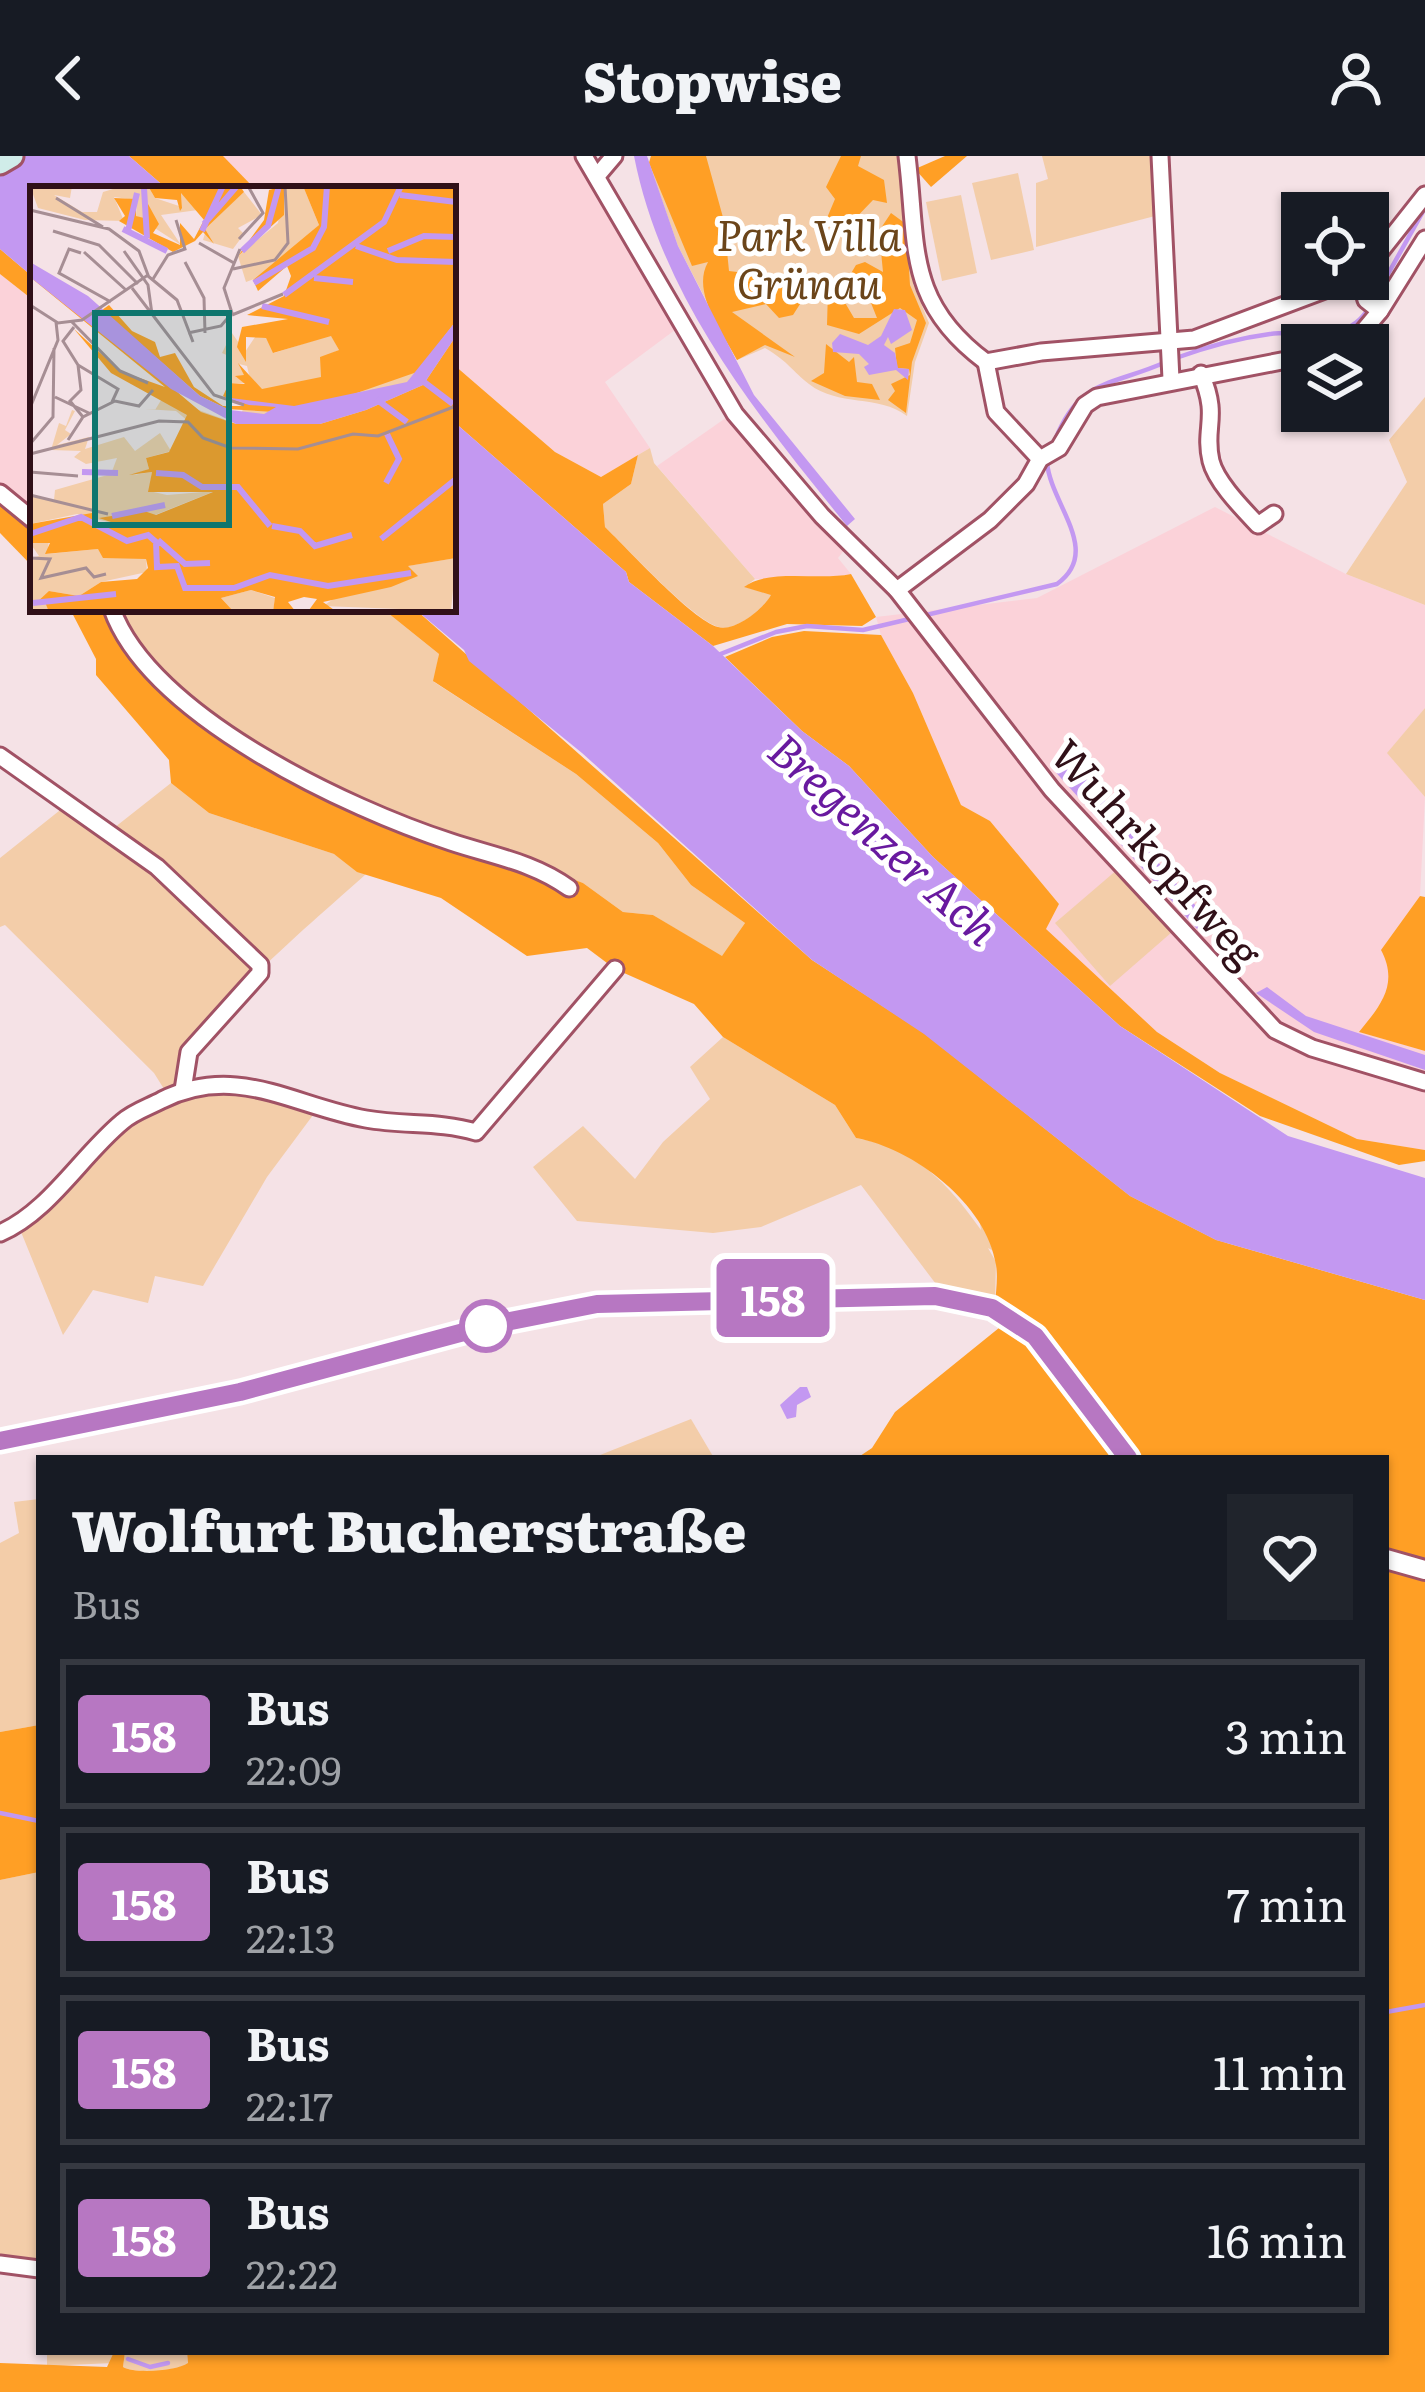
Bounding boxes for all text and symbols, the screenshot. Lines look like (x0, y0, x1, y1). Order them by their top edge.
text: Stopwise (583, 38, 842, 119)
icon: back (36, 45, 102, 111)
icon: person (1323, 45, 1389, 111)
inset map (30, 186, 456, 612)
map controls (1281, 192, 1389, 432)
button: locate (1281, 192, 1389, 300)
park label: Park Villa Grünau (716, 202, 902, 312)
button: layers (1281, 324, 1389, 432)
water label: Bregenzer Ach (755, 715, 1015, 959)
street label: Wuhrkopfweg (1038, 724, 1278, 981)
line badge: 158 (704, 1259, 842, 1337)
text: 158 (741, 1267, 805, 1329)
unlabelled marker (461, 1301, 511, 1351)
text: Wolfurt Bucherstraße (72, 1485, 747, 1570)
button: heart (1227, 1494, 1353, 1620)
text: Bus (72, 1573, 140, 1631)
text: Bus (246, 1672, 330, 1739)
text: 3 min (1225, 1701, 1347, 1768)
text: 158 (112, 1703, 176, 1765)
text: 22:09 (246, 1739, 341, 1797)
text: Bus (246, 1840, 330, 1907)
text: 7 min (1227, 1869, 1347, 1936)
text: 158 (112, 1871, 176, 1933)
text: 22:13 (246, 1907, 336, 1965)
text: Bus (246, 2008, 330, 2075)
text: 11 min (1213, 2037, 1347, 2104)
text: 158 (112, 2039, 176, 2101)
text: 22:17 (246, 2075, 333, 2133)
text: Bus (246, 2176, 330, 2243)
text: 16 min (1207, 2205, 1347, 2272)
text: 158 (112, 2207, 176, 2269)
text: 22:22 (246, 2243, 338, 2301)

